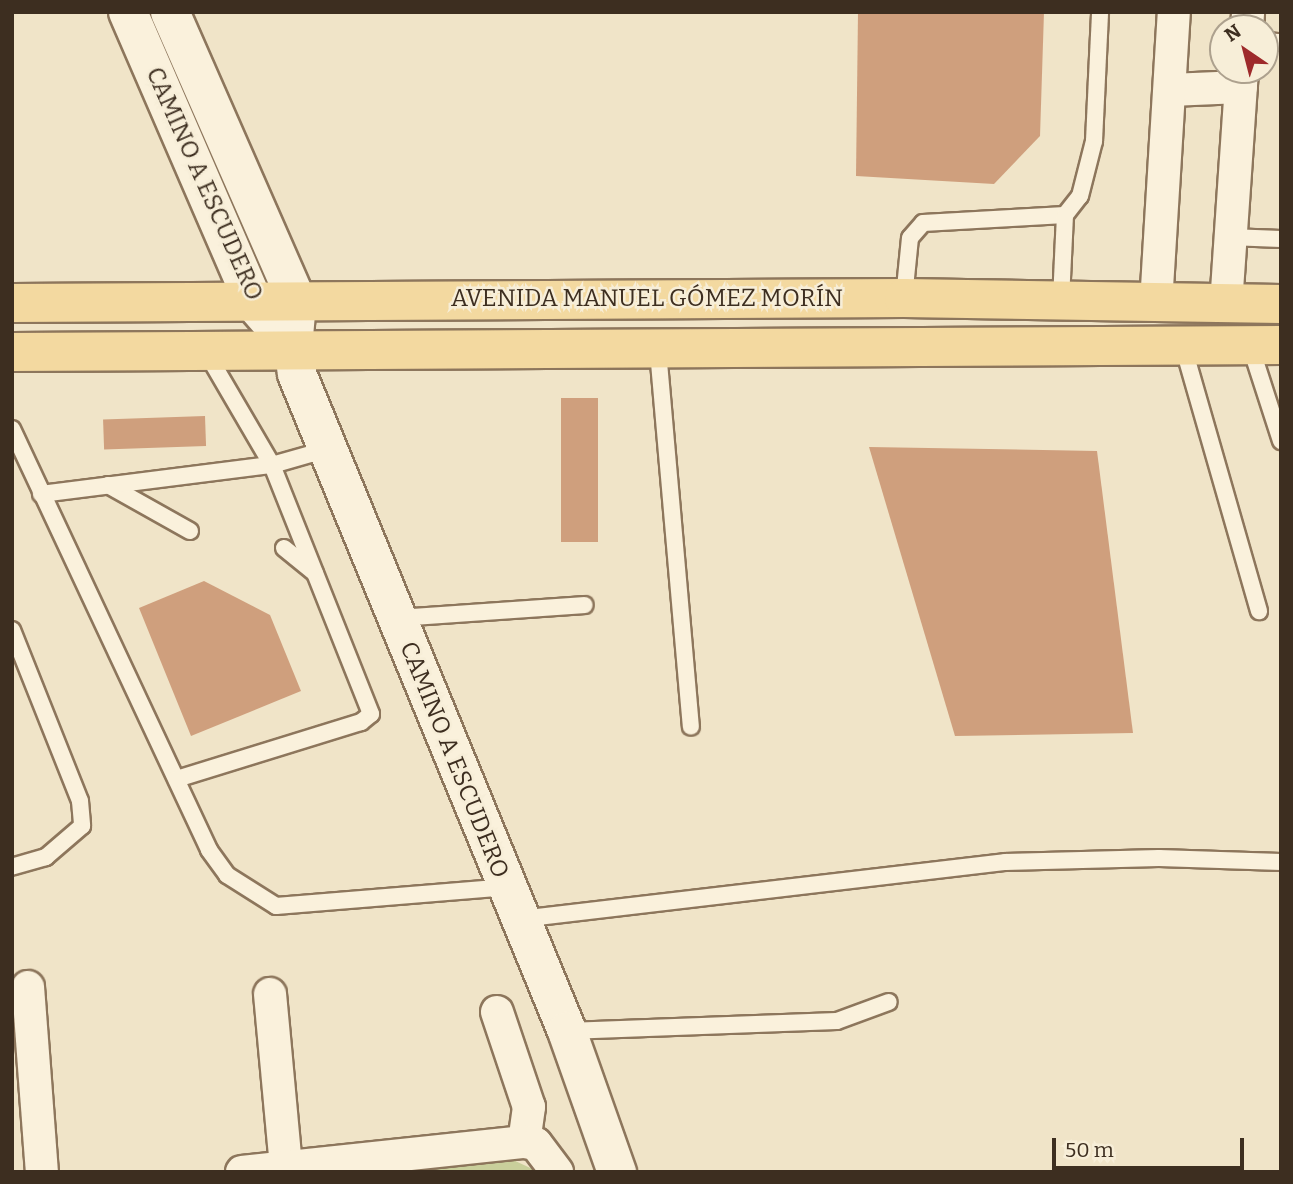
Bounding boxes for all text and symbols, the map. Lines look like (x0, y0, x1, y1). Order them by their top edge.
north arrow (1209, 14, 1279, 84)
text: N (1220, 19, 1245, 47)
street label: CAMINO A ESCUDERO (140, 63, 268, 305)
street label: AVENIDA MANUEL GÓMEZ MORÍN (451, 285, 843, 313)
street label: CAMINO A ESCUDERO (393, 638, 515, 882)
scale bar (1055, 1124, 1248, 1168)
text: 50 m (1065, 1137, 1114, 1163)

